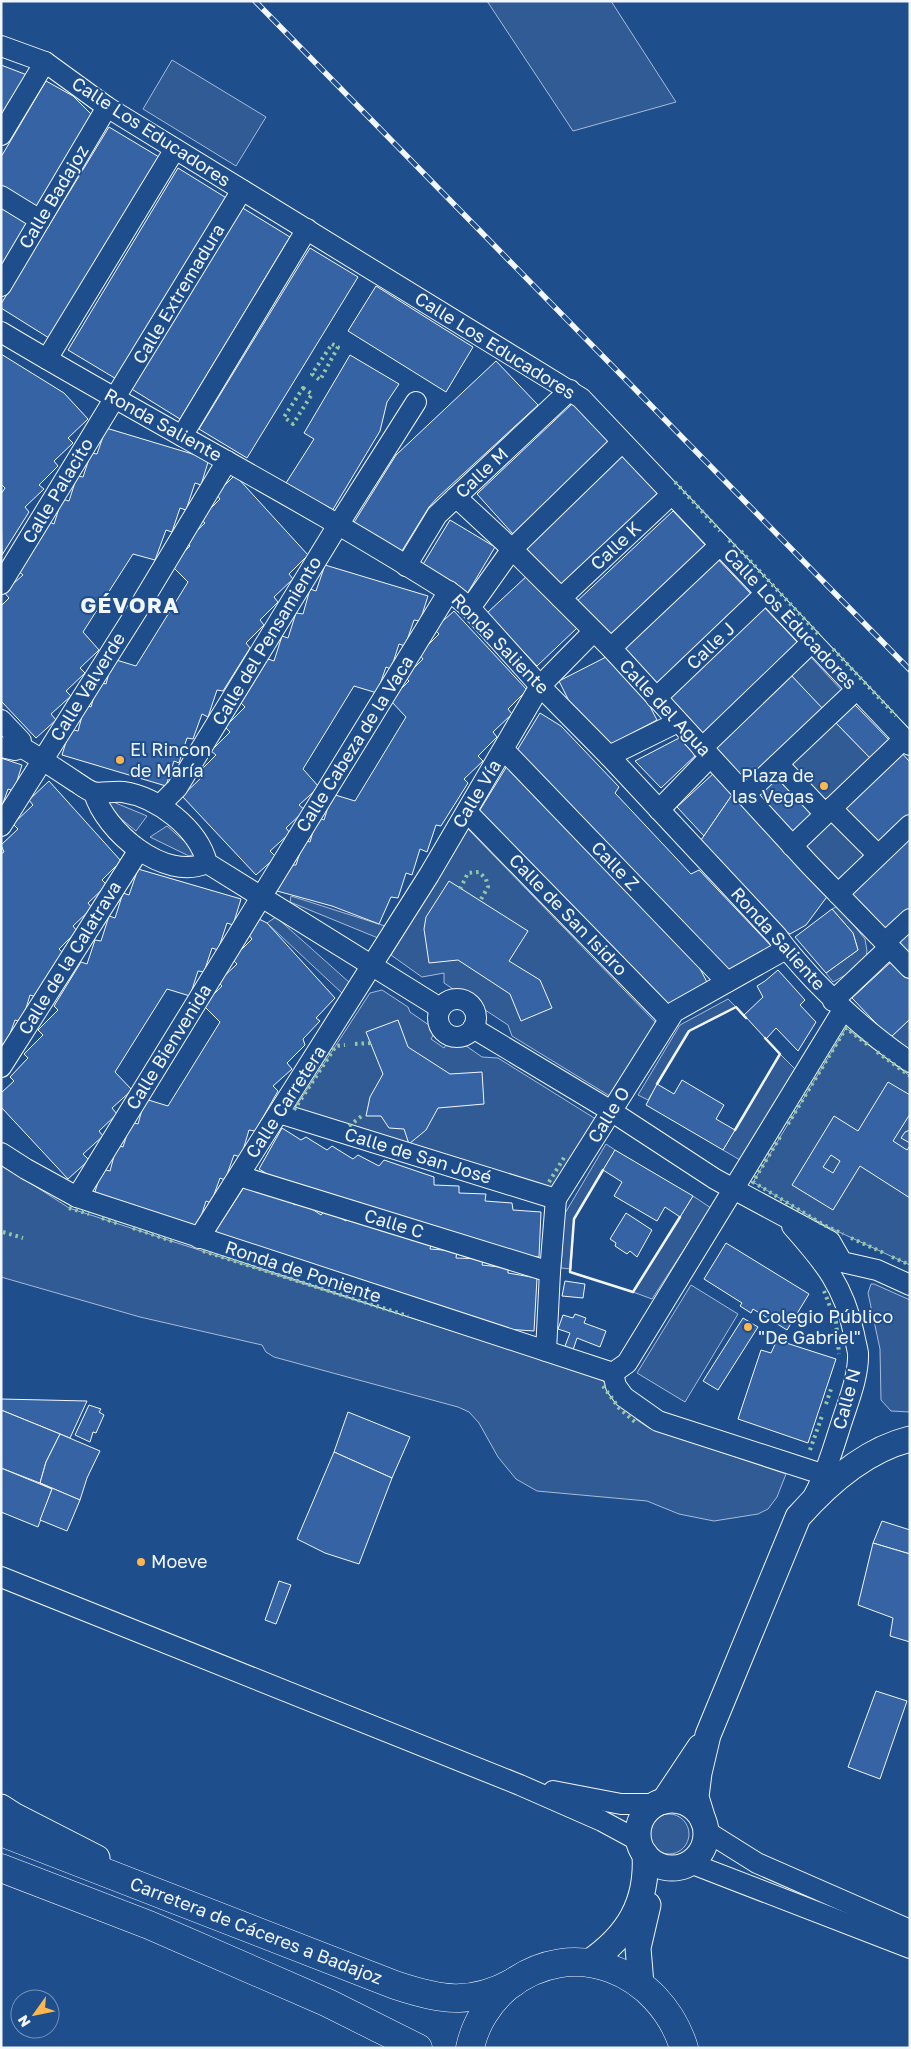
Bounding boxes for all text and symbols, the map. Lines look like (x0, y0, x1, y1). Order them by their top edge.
street label: Calle Los Educadores (68, 72, 235, 191)
street label: Calle Badajoz (14, 141, 93, 252)
street label: Calle Extremadura (128, 219, 229, 368)
street label: Calle Los Educadores (411, 287, 580, 404)
street label: Ronda Saliente (101, 383, 226, 465)
street label: Calle Palacito (17, 434, 97, 547)
street label: Calle M (450, 442, 512, 502)
street label: Calle K (585, 516, 645, 574)
street label: Calle Los Educadores (720, 543, 862, 693)
street label: Calle del Pensamiento (207, 552, 325, 729)
street label: Ronda Saliente (447, 589, 554, 698)
district label: GÉVORA (80, 591, 180, 618)
street label: Calle J (682, 617, 739, 674)
street label: Calle Valverde (45, 628, 129, 745)
street label: Calle Cabeza de la Vaca (291, 651, 418, 836)
street label: Calle del Agua (615, 654, 716, 760)
place label: El Rincon de María (130, 738, 211, 781)
marker: El Rincon de María (114, 754, 126, 766)
street label: Calle Vía (447, 755, 505, 832)
place label: Plaza de las Vegas (732, 764, 814, 807)
marker: Plaza de las Vegas (818, 780, 830, 792)
street label: Calle Z (587, 836, 644, 894)
street label: Calle de San Isidro (505, 849, 632, 980)
street label: Calle de la Calatrava (13, 877, 125, 1038)
street label: Ronda Saliente (727, 882, 831, 994)
street label: Calle Bienvenida (121, 980, 216, 1113)
street label: Calle Carretera (241, 1041, 330, 1162)
street label: Calle O (582, 1082, 634, 1147)
street label: Calle de San José (342, 1122, 495, 1188)
street label: Calle C (362, 1204, 427, 1242)
street label: Ronda de Poniente (222, 1235, 384, 1307)
place label: Colegio Público "De Gabriel" (758, 1305, 893, 1348)
marker: Colegio Público "De Gabriel" (742, 1321, 754, 1333)
street label: Calle N (827, 1366, 865, 1432)
place label: Moeve (151, 1550, 208, 1572)
marker: Moeve (135, 1556, 147, 1568)
street label: Carretera de Cáceres a Badajoz (127, 1872, 386, 1988)
north arrow (10, 1989, 60, 2039)
text: N (14, 2012, 34, 2030)

